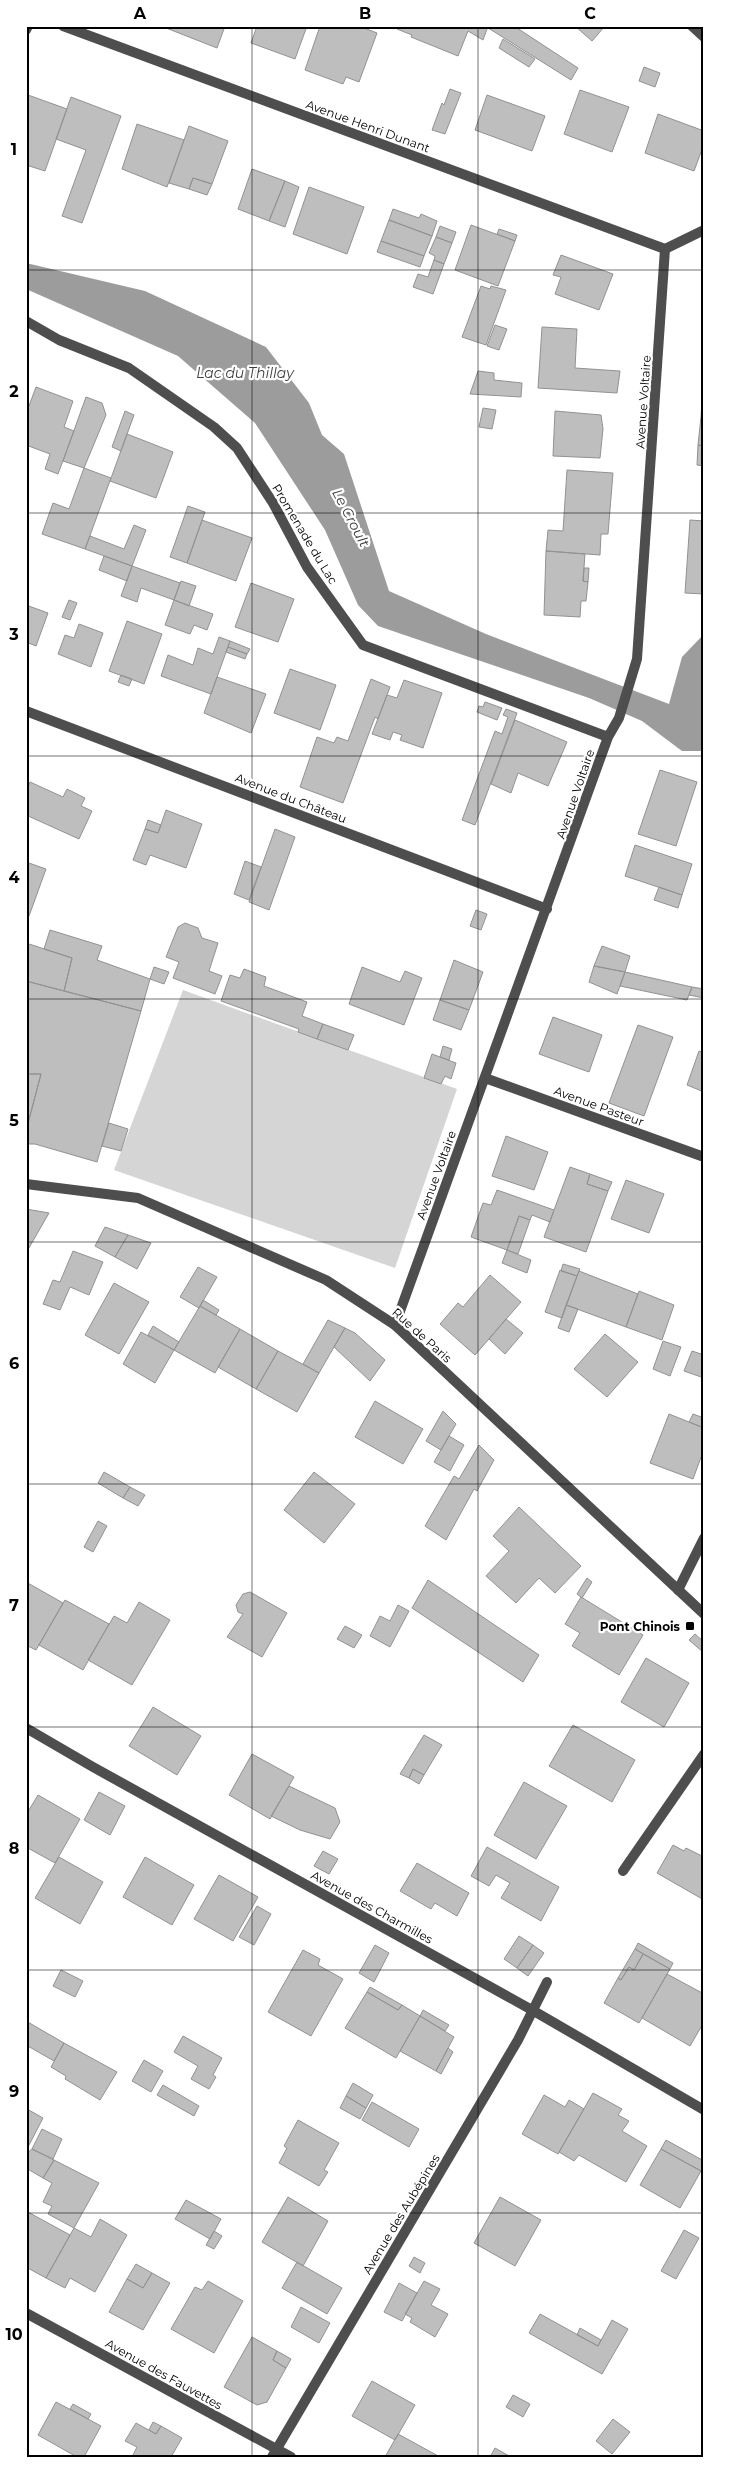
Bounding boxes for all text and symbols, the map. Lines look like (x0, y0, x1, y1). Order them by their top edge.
text: A (133, 4, 147, 23)
text: B (359, 4, 371, 23)
text: C (584, 4, 596, 23)
street label: Avenue Henri Dunant (304, 97, 432, 155)
text: 1 (11, 140, 17, 159)
street label: Avenue Voltaire (632, 355, 654, 449)
water label: Lac du Thillay (196, 364, 295, 382)
text: 2 (9, 382, 19, 401)
street label: Promenade du Lac (269, 481, 341, 587)
water label: Le Croult (328, 486, 374, 550)
text: 3 (8, 625, 19, 644)
street label: Avenue Voltaire (553, 747, 597, 841)
street label: Avenue du Château (233, 770, 349, 826)
text: 4 (8, 868, 20, 887)
street label: Avenue Pasteur (552, 1083, 646, 1129)
text: 5 (9, 1111, 19, 1130)
street label: Avenue Voltaire (413, 1128, 459, 1222)
street label: Rue de Paris (389, 1304, 455, 1366)
text: 6 (9, 1354, 19, 1373)
text: 7 (9, 1596, 19, 1615)
place label: Pont Chinois (600, 1619, 681, 1634)
marker: Pont Chinois (684, 1620, 696, 1632)
text: 8 (9, 1839, 19, 1858)
street label: Avenue des Charmilles (309, 1867, 436, 1947)
text: 9 (9, 2082, 19, 2101)
street label: Avenue des Aubépines (359, 2151, 443, 2277)
text: 10 (5, 2325, 23, 2344)
street label: Avenue des Fauvettes (103, 2336, 225, 2412)

